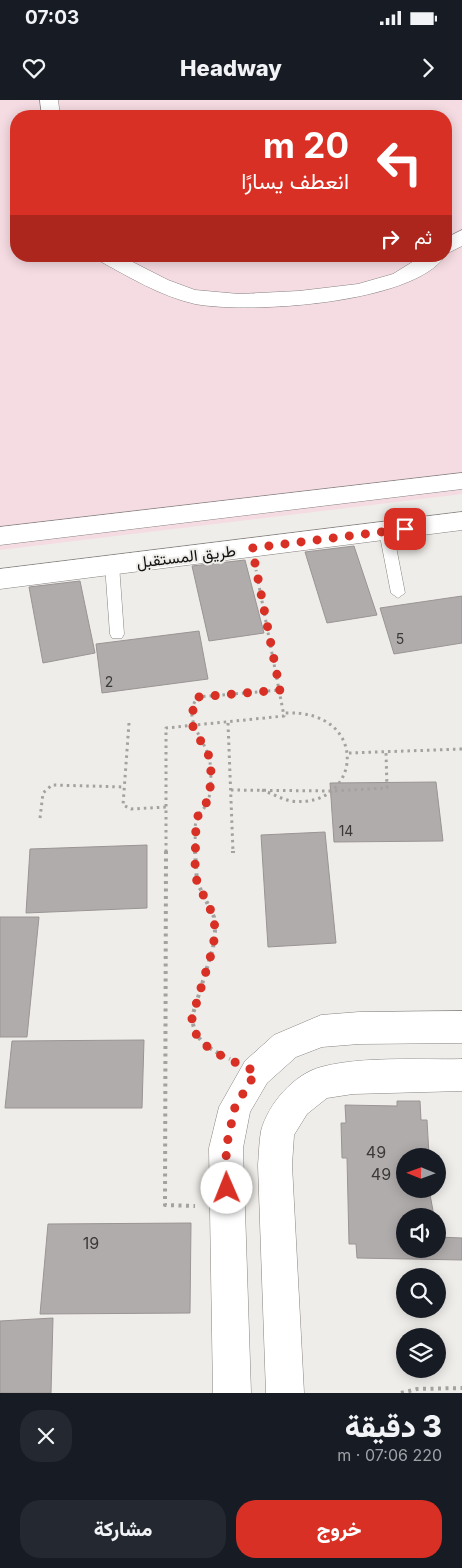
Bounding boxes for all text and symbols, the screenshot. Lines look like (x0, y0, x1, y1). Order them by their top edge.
text: 07:03 (25, 6, 79, 29)
icon: heart (20, 54, 48, 82)
icon: forward (414, 54, 442, 82)
text: Headway (180, 55, 282, 81)
text: 20 m (263, 124, 349, 166)
icon: left (367, 130, 432, 195)
text: انعطف يسارًا (241, 168, 349, 194)
icon: right (376, 225, 404, 253)
text: ثم (414, 226, 432, 249)
pin (384, 508, 426, 550)
icon: arrive (391, 515, 419, 543)
street label: طريق المستقبل (135, 540, 237, 573)
house number: 5 (396, 630, 404, 647)
house number: 2 (105, 673, 113, 690)
house number: 14 (339, 822, 353, 839)
house number: 49 (366, 1142, 386, 1162)
north arrow (396, 1148, 446, 1198)
map controls (396, 1148, 446, 1378)
position arrow (200, 1161, 252, 1213)
house number: 49 (371, 1164, 391, 1184)
button: sound (396, 1208, 446, 1258)
house number: 19 (83, 1233, 99, 1253)
button: search (396, 1268, 446, 1318)
button: layers (396, 1328, 446, 1378)
text: 3 دقيقة (345, 1408, 442, 1444)
button: close (20, 1410, 72, 1462)
text: 220 m · 07:06 (337, 1445, 442, 1465)
button: مشاركة (20, 1500, 226, 1558)
button: خروج (236, 1500, 442, 1558)

